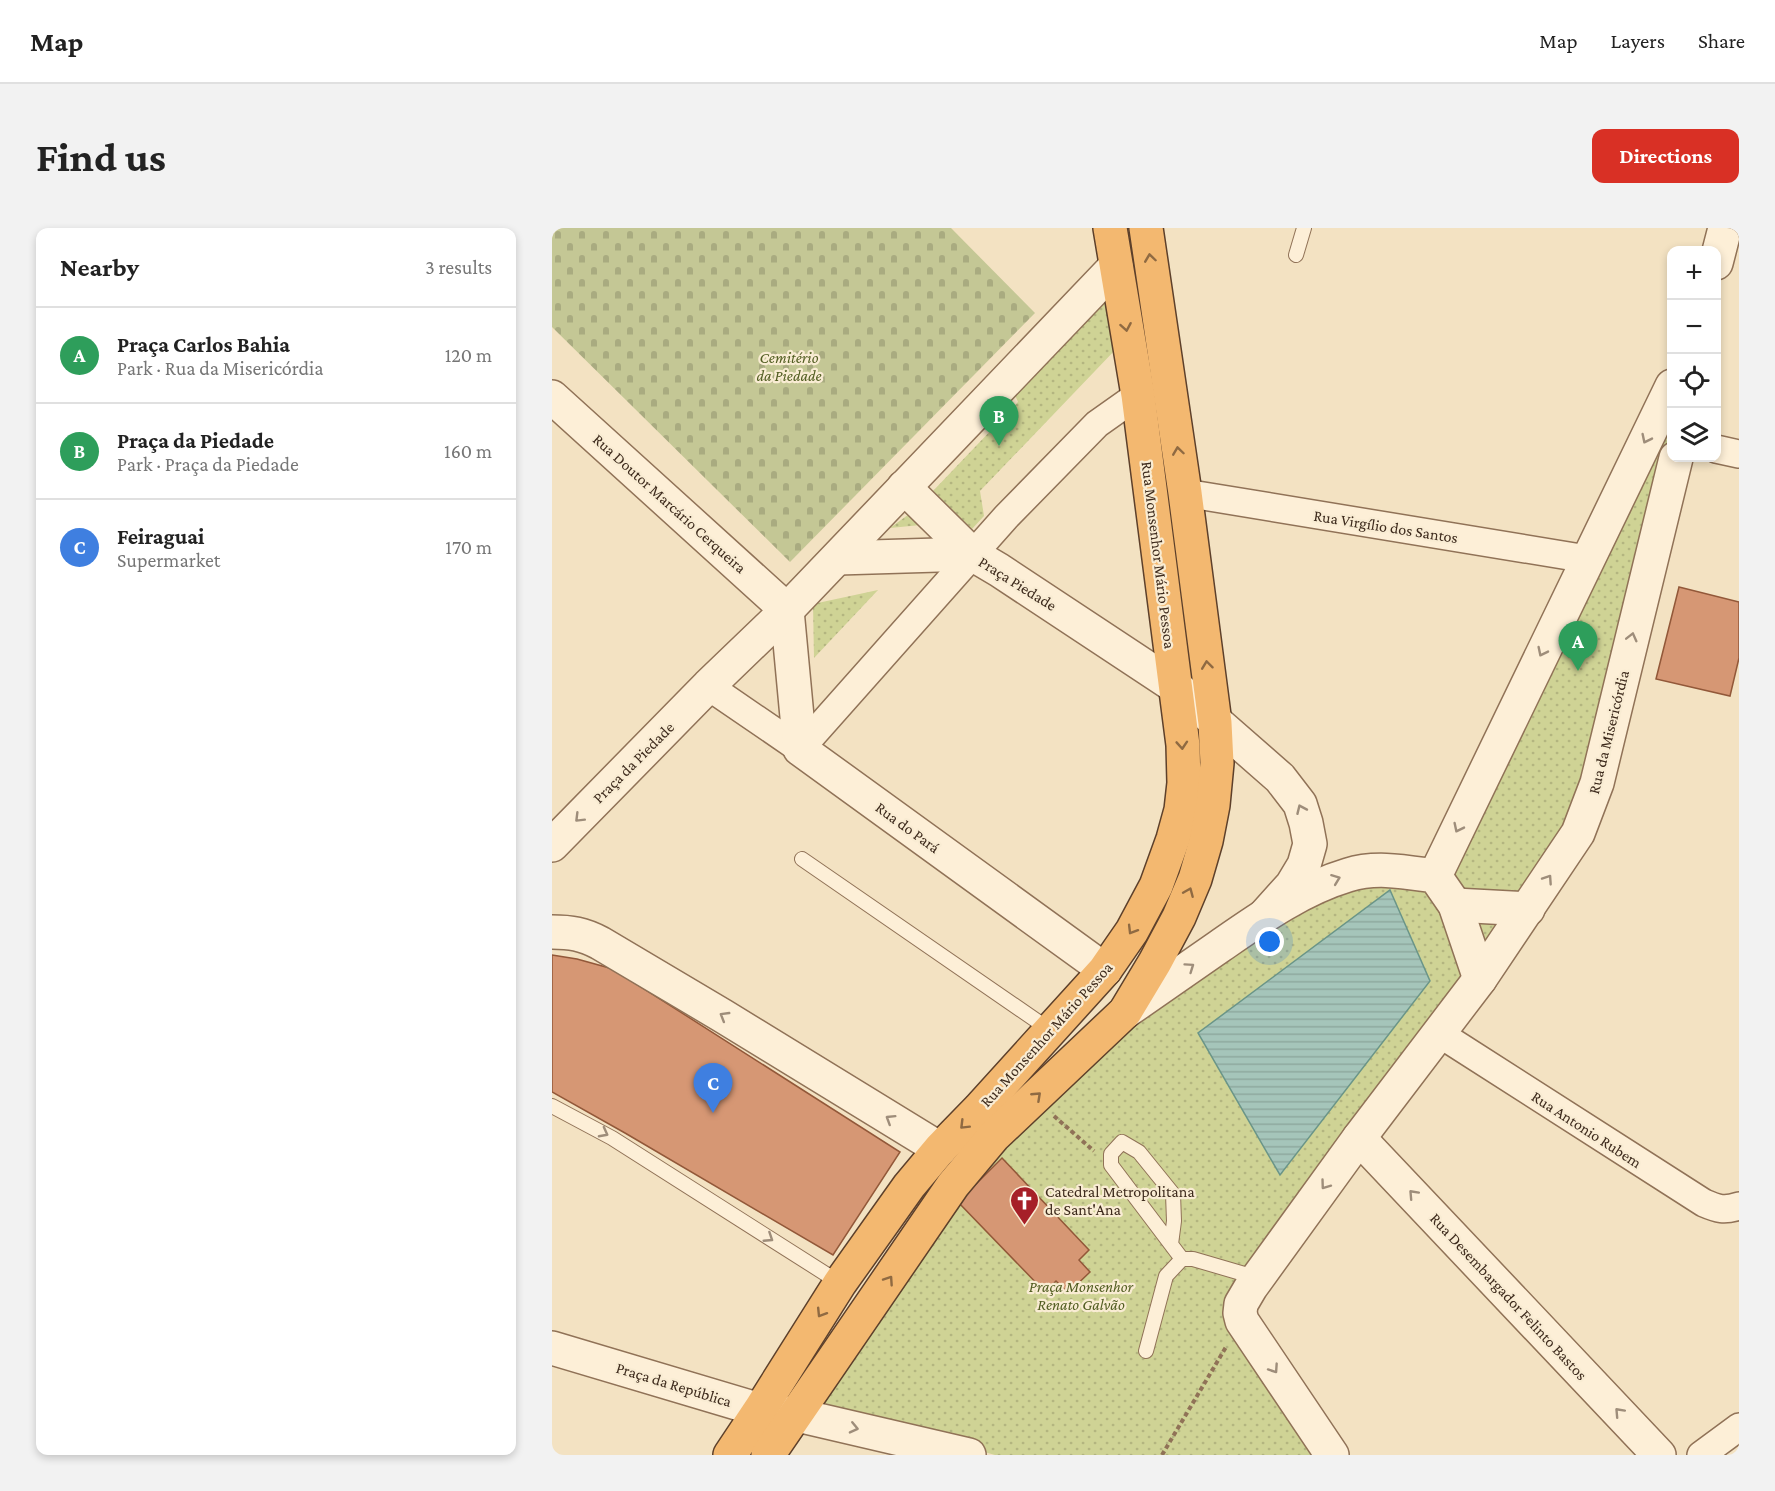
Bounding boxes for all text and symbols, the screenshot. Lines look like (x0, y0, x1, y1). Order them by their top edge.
text: Map (30, 26, 83, 57)
text: Map (1539, 29, 1578, 53)
text: Layers (1611, 29, 1665, 53)
text: Share (1698, 29, 1745, 53)
button: Directions (1592, 129, 1739, 183)
text: Find us (36, 133, 166, 180)
map controls (1667, 246, 1721, 462)
button: + (1667, 246, 1721, 300)
text: Nearby (60, 253, 139, 282)
one-way arrow (1145, 253, 1157, 262)
text: 3 results (425, 256, 492, 278)
button: − (1667, 300, 1721, 354)
one-way arrow (1119, 322, 1132, 332)
text: Praça Carlos Bahia (117, 332, 290, 357)
text: A (74, 344, 85, 366)
text: 120 m (445, 344, 492, 366)
park label: Cemitério da Piedade (756, 349, 822, 384)
button: locate (1667, 354, 1721, 408)
text: Park · Rua da Misericórdia (117, 357, 323, 379)
pin: B (980, 396, 1018, 446)
button: layers (1667, 408, 1721, 462)
text: Praça da Piedade (117, 428, 274, 453)
street label: Rua Doutor Marcário Cerqueira (589, 430, 750, 578)
one-way arrow (1641, 432, 1653, 443)
text: B (74, 440, 85, 462)
text: 160 m (444, 440, 492, 462)
one-way arrow (1173, 446, 1185, 455)
text: Park · Praça da Piedade (117, 453, 299, 475)
street label: Rua Monsenhor Mário Pessoa (1139, 460, 1179, 650)
street label: Rua Virgílio dos Santos (1312, 507, 1459, 547)
text: Feiraguai (117, 524, 204, 549)
text: C (73, 536, 86, 558)
text: 170 m (445, 536, 492, 558)
text: Supermarket (117, 549, 220, 571)
street label: Praça Piedade (975, 553, 1060, 615)
pin: A (1558, 622, 1598, 671)
one-way arrow (1625, 633, 1638, 643)
one-way arrow (1538, 645, 1550, 656)
one-way arrow (1202, 660, 1214, 669)
street label: Rua da Misericórdia (1585, 668, 1632, 796)
street label: Praça da Piedade (589, 718, 678, 807)
one-way arrow (1176, 741, 1189, 750)
street label: Rua do Pará (872, 799, 943, 857)
one-way arrow (1296, 805, 1308, 816)
one-way arrow (575, 810, 586, 821)
one-way arrow (1453, 821, 1465, 832)
one-way arrow (1330, 874, 1341, 886)
one-way arrow (1541, 874, 1552, 885)
one-way arrow (1182, 888, 1194, 899)
one-way arrow (1127, 924, 1139, 934)
your location (1255, 927, 1284, 956)
street label: Rua Monsenhor Mário Pessoa (977, 958, 1116, 1110)
one-way arrow (1184, 963, 1195, 974)
one-way arrow (720, 1012, 730, 1024)
pin: C (694, 1064, 732, 1113)
street label: Rua Antonio Rubem (1529, 1088, 1645, 1171)
one-way arrow (1030, 1092, 1040, 1103)
one-way arrow (886, 1114, 896, 1126)
one-way arrow (960, 1117, 971, 1128)
one-way arrow (598, 1126, 608, 1137)
one-way arrow (1321, 1179, 1332, 1190)
place label: Catedral Metropolitana de Sant'Ana (1045, 1183, 1195, 1218)
church icon: Catedral Metropolitana de Sant'Ana (1008, 1184, 1040, 1226)
one-way arrow (1409, 1191, 1420, 1202)
street label: Rua Desembargador Felinto Bastos (1426, 1209, 1591, 1384)
one-way arrow (762, 1230, 773, 1241)
one-way arrow (881, 1275, 892, 1286)
park label: Praça Monsenhor Renato Galvão (1029, 1278, 1134, 1313)
one-way arrow (816, 1307, 828, 1317)
street label: Praça da República (614, 1359, 734, 1411)
one-way arrow (1267, 1362, 1278, 1373)
one-way arrow (1615, 1409, 1626, 1419)
one-way arrow (848, 1421, 858, 1434)

